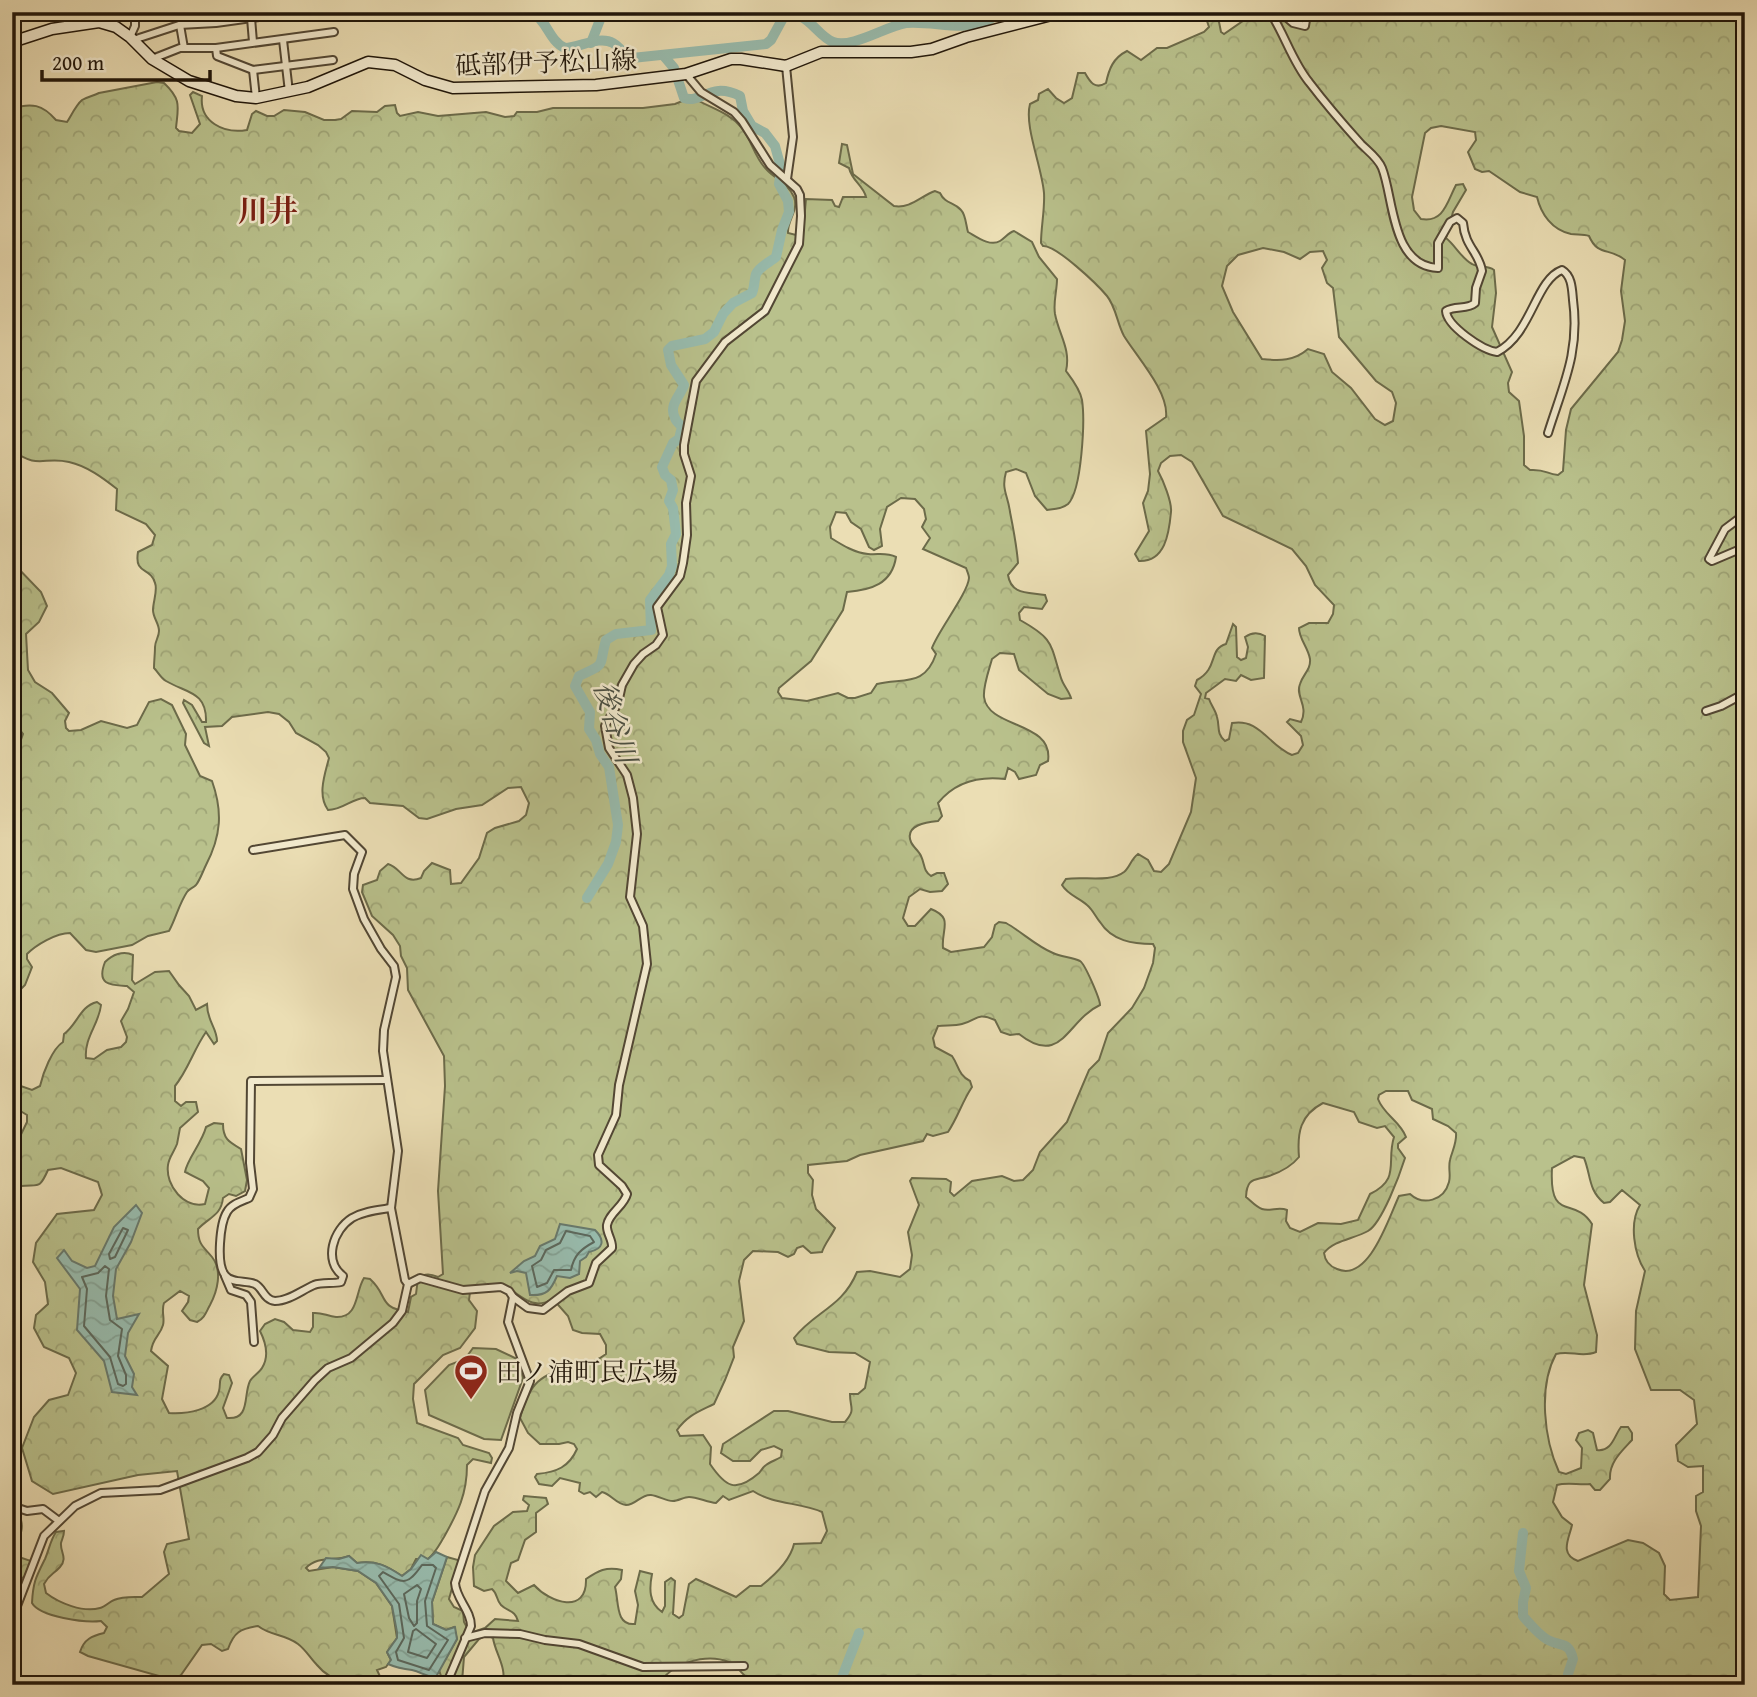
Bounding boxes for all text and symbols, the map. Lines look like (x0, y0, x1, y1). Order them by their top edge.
scale bar (42, 38, 210, 82)
street label: 砥部伊予松山線 (454, 39, 638, 85)
text: 200 m (52, 47, 104, 78)
district label: 川井 (238, 188, 298, 232)
water label: 後谷川 (584, 676, 649, 771)
sports icon: 田ノ浦町民広場 (452, 1352, 490, 1401)
place label: 田ノ浦町民広場 (496, 1352, 678, 1391)

